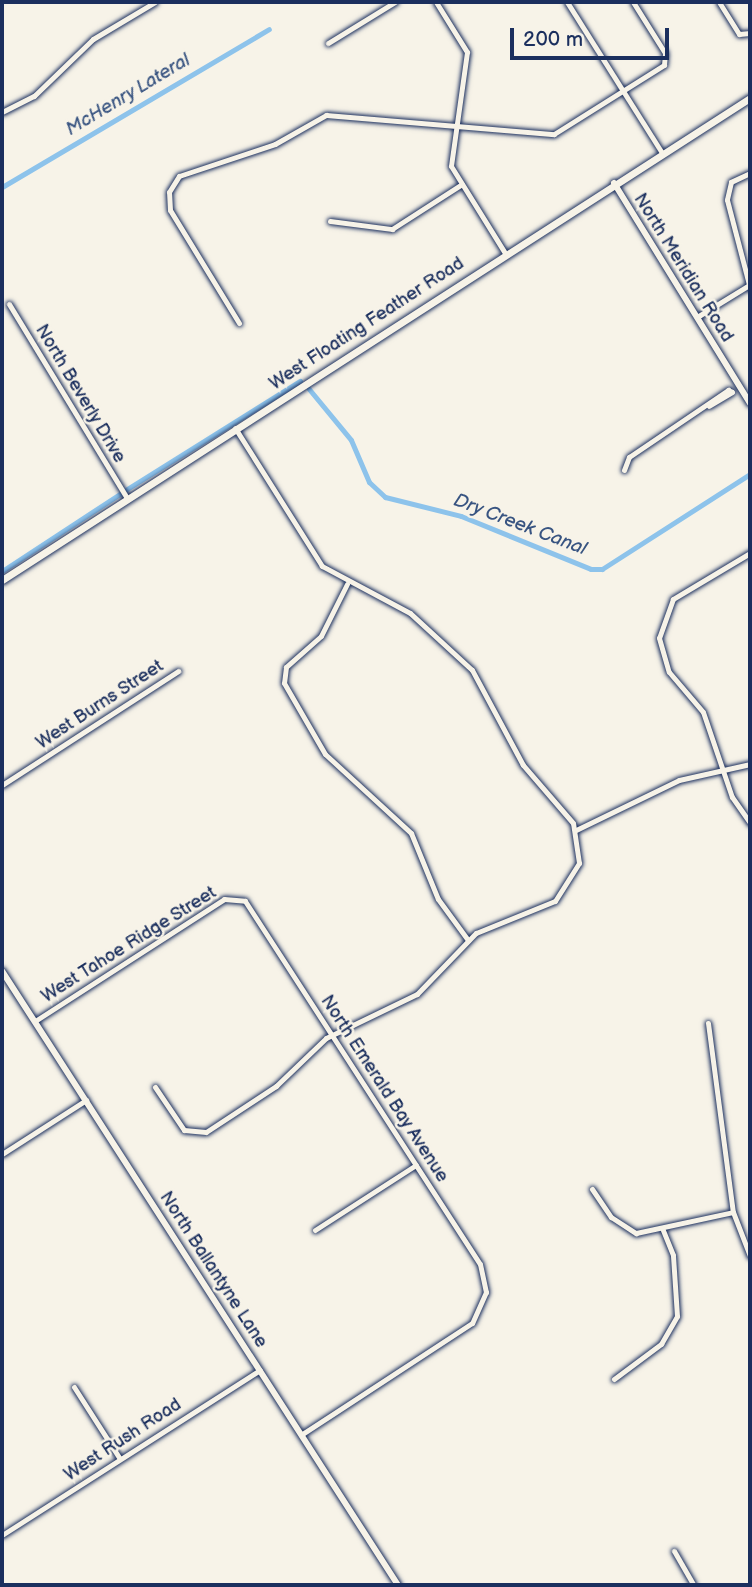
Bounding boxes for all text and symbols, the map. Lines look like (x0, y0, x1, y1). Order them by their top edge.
scale bar (514, 14, 673, 58)
text: 200 m (523, 27, 583, 52)
water label: McHenry Lateral (61, 49, 195, 141)
street label: North Meridian Road (629, 190, 737, 346)
street label: West Floating Feather Road (266, 253, 468, 395)
street label: North Beverly Drive (30, 320, 130, 468)
water label: Dry Creek Canal (450, 489, 590, 561)
street label: West Burns Street (32, 656, 168, 754)
street label: West Tahoe Ridge Street (37, 882, 221, 1008)
street label: North Emerald Bay Avenue (315, 991, 453, 1187)
street label: North Ballantyne Lane (154, 1188, 272, 1352)
street label: West Rush Road (60, 1394, 186, 1486)

